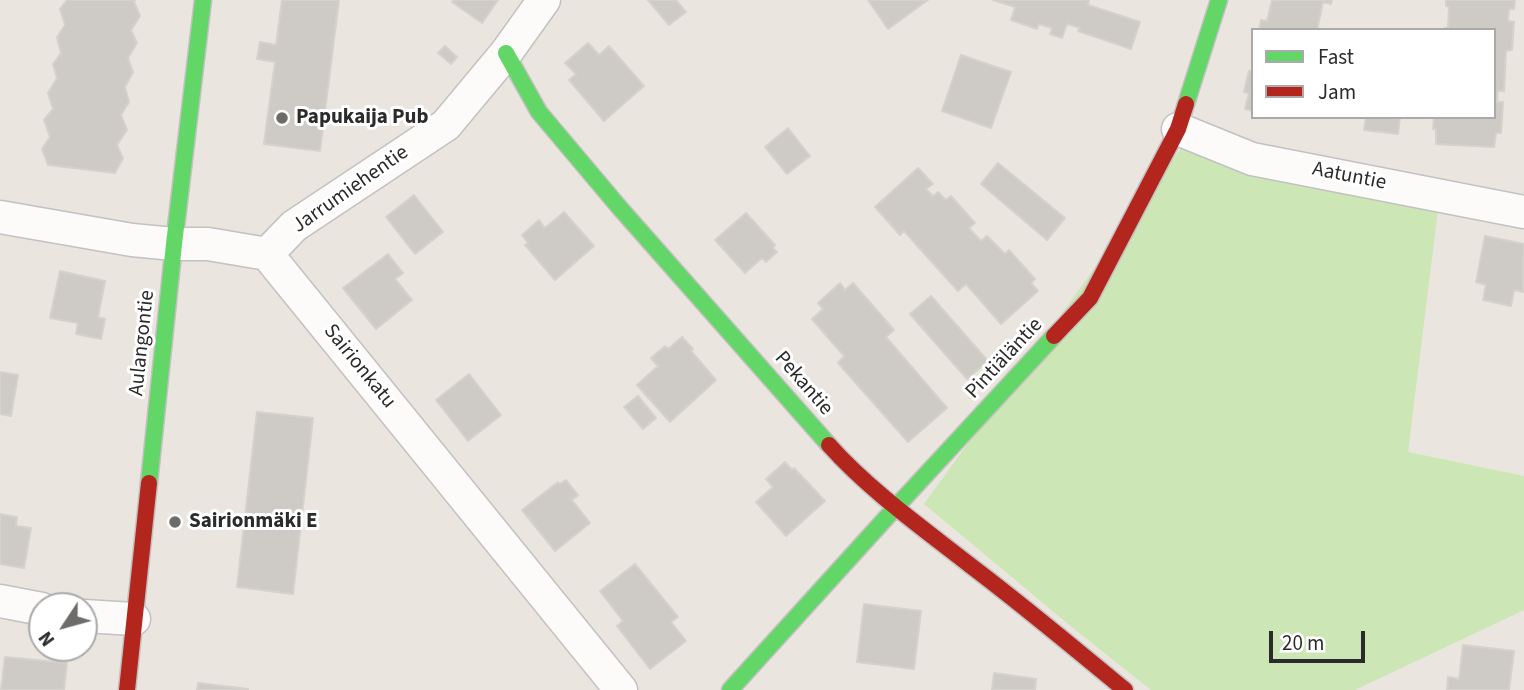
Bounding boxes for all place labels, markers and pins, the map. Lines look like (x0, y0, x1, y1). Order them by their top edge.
place label: Papukaija Pub (296, 105, 429, 131)
marker: Papukaija Pub (274, 110, 290, 126)
place label: Sairionmäki E (189, 509, 317, 535)
marker: Sairionmäki E (167, 514, 183, 530)

